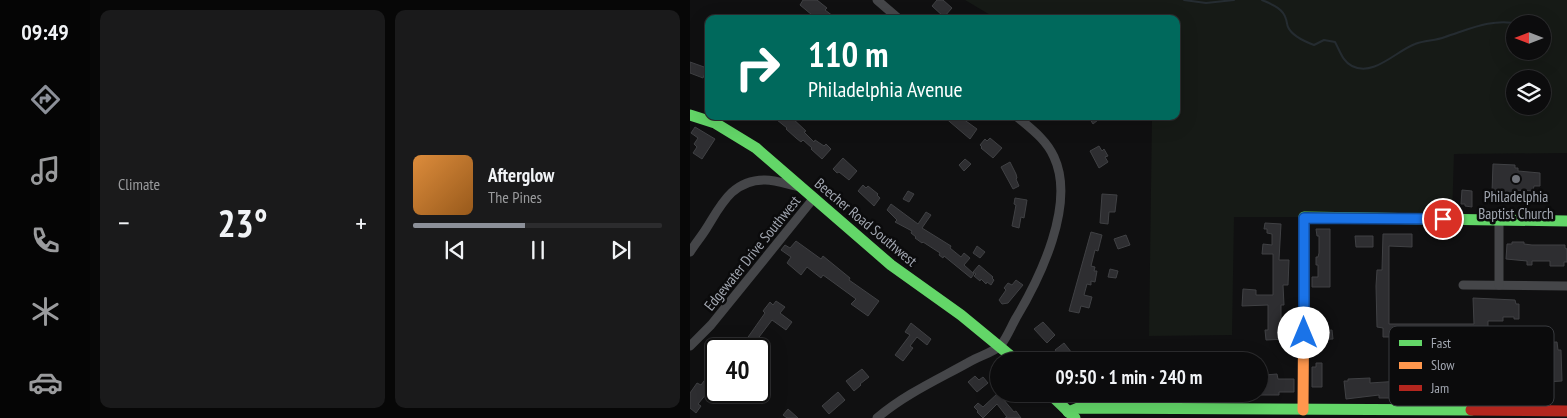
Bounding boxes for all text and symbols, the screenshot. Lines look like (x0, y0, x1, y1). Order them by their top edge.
north arrow (1506, 15, 1551, 60)
map controls (1506, 15, 1551, 115)
text: 09:49 (21, 18, 69, 46)
text: 110 m (808, 31, 889, 77)
icon: right (725, 35, 790, 100)
button: layers (1506, 70, 1551, 115)
text: Philadelphia Avenue (808, 75, 963, 103)
icon: directions (28, 82, 63, 117)
icon: music (28, 153, 63, 188)
text: Afterglow (488, 163, 554, 187)
marker: Philadelphia Baptist Church (1510, 173, 1522, 185)
text: Climate (118, 174, 160, 194)
street label: Beecher Road Southwest (811, 174, 921, 270)
text: The Pines (488, 187, 542, 207)
place label: Philadelphia Baptist Church (1478, 187, 1554, 223)
street label: Edgewater Drive Southwest (700, 192, 804, 314)
text: 23° (217, 198, 268, 247)
pin (1422, 198, 1464, 240)
text: − (118, 204, 130, 241)
text: + (355, 204, 367, 241)
icon: arrive (1429, 205, 1457, 233)
icon: phone (28, 223, 63, 258)
icon: previous (441, 236, 469, 264)
icon: pause (524, 236, 552, 264)
icon: next (607, 236, 635, 264)
icon: climate (28, 294, 63, 329)
position arrow (1277, 306, 1329, 358)
legend (1389, 326, 1554, 406)
text: Fast (1431, 334, 1451, 352)
speed limit sign: 40 (705, 338, 770, 403)
text: Slow (1431, 356, 1455, 374)
icon: car (28, 365, 63, 400)
text: 09:50 · 1 min · 240 m (1056, 365, 1202, 389)
text: Jam (1430, 379, 1449, 397)

